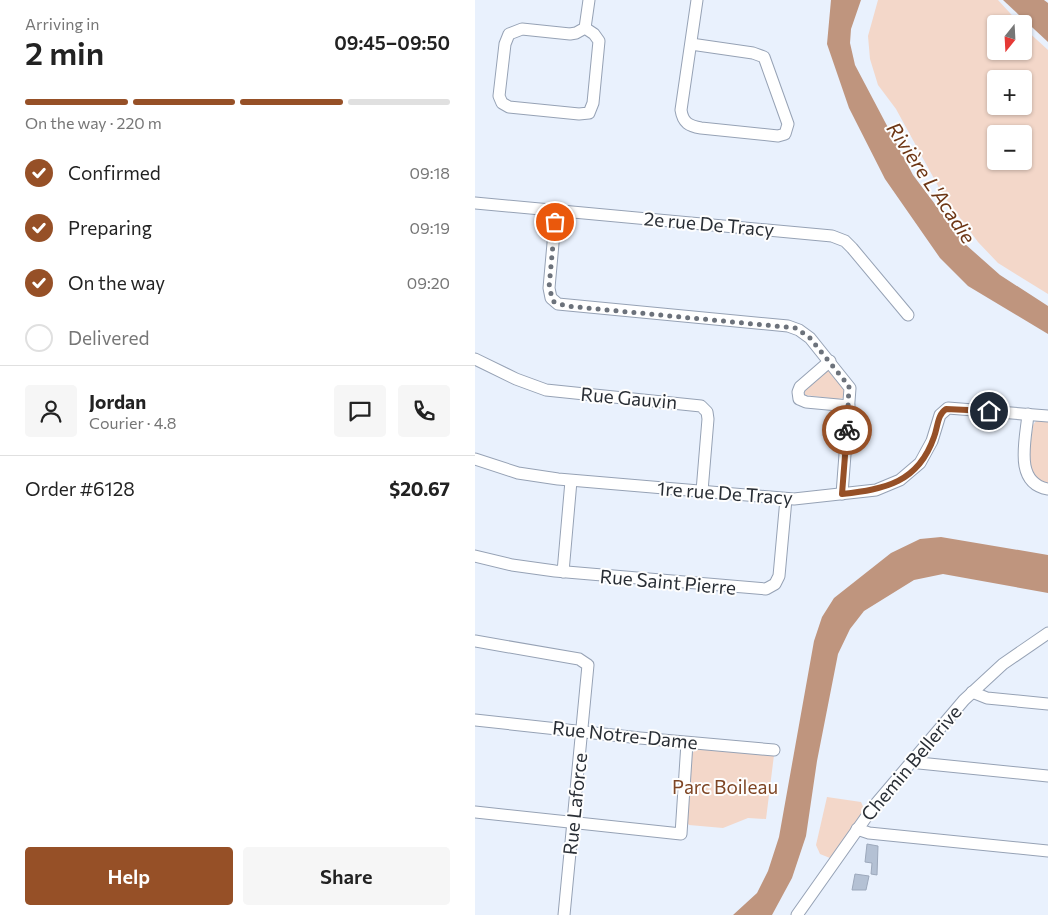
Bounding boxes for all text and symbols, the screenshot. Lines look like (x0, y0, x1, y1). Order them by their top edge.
text: Arriving in (25, 14, 99, 33)
north arrow (987, 15, 1033, 60)
map controls (987, 15, 1032, 170)
text: 09:45–09:50 (334, 31, 450, 54)
text: 2 min (25, 32, 104, 72)
button: + (987, 70, 1032, 115)
text: On the way · 220 m (25, 113, 162, 132)
water label: Rivière L'Acadie (882, 117, 982, 248)
button: − (987, 125, 1032, 170)
icon: check (25, 159, 53, 187)
text: Confirmed (68, 161, 161, 184)
text: 09:18 (410, 163, 450, 182)
pin (534, 201, 576, 243)
street label: 2e rue De Tracy (643, 206, 775, 241)
icon: bag (541, 208, 569, 236)
icon: check (25, 214, 53, 242)
text: Preparing (68, 216, 152, 239)
text: 09:19 (410, 218, 450, 237)
icon: check (25, 269, 53, 297)
text: On the way (68, 271, 165, 294)
text: 09:20 (407, 273, 450, 292)
text: Delivered (68, 326, 149, 349)
street label: Rue Gauvin (580, 382, 678, 413)
button: person (25, 385, 77, 437)
button: chat (334, 385, 386, 437)
button: phone (398, 385, 450, 437)
text: Jordan (89, 390, 146, 413)
pin (968, 390, 1010, 432)
icon: home (975, 397, 1003, 425)
courier (822, 405, 872, 455)
text: Courier · 4.8 (89, 413, 176, 432)
icon: bike (833, 416, 861, 444)
street label: 1re rue De Tracy (657, 476, 794, 509)
text: Order #6128 (25, 477, 135, 500)
text: $20.67 (389, 477, 450, 500)
street label: Rue Saint Pierre (599, 564, 737, 599)
street label: Chemin Bellerive (856, 700, 966, 825)
street label: Rue Notre-Dame (551, 715, 699, 754)
street label: Rue Laforce (558, 752, 591, 856)
park label: Parc Boileau (672, 775, 778, 798)
button: Help (25, 847, 233, 905)
button: Share (243, 847, 450, 905)

